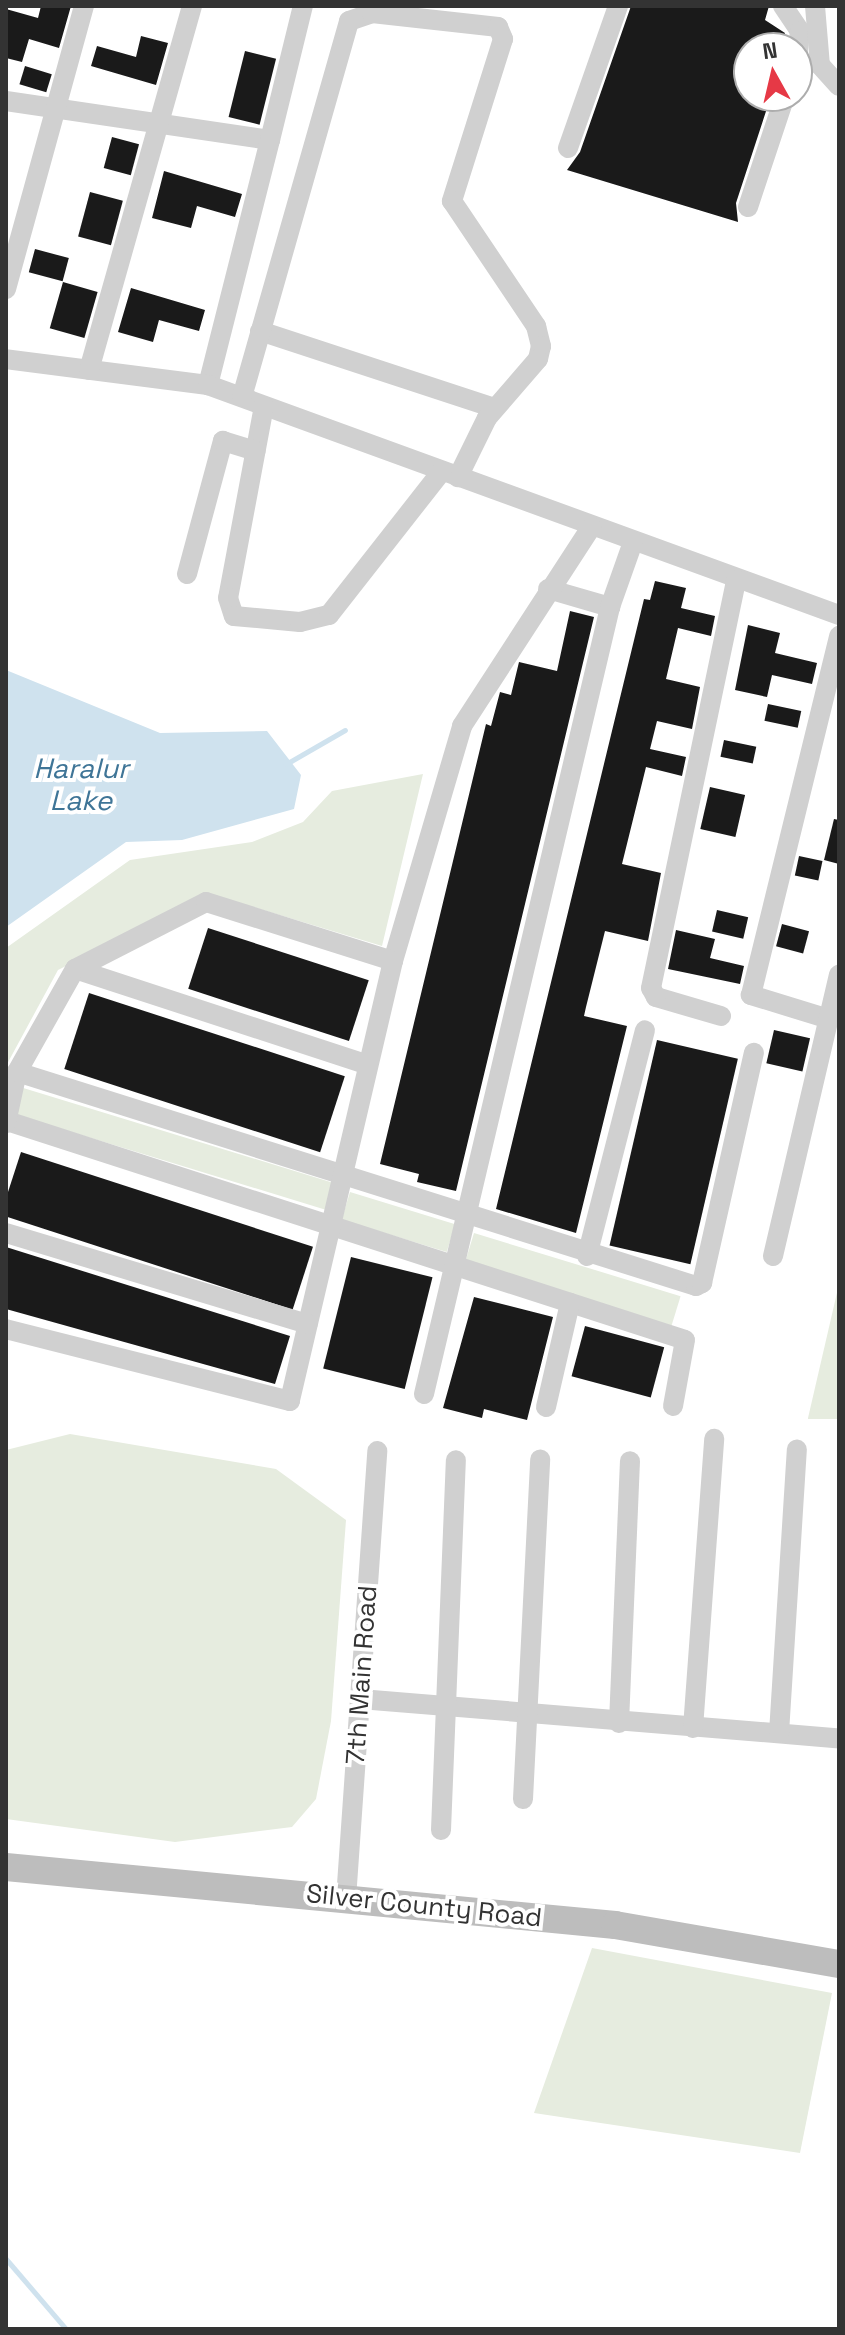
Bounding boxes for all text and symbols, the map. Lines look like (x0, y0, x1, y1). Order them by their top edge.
north arrow (733, 32, 813, 112)
text: N (761, 35, 779, 65)
water label: Haralur Lake (33, 751, 129, 817)
street label: 7th Main Road (340, 1584, 384, 1766)
street label: Silver County Road (305, 1878, 543, 1934)

